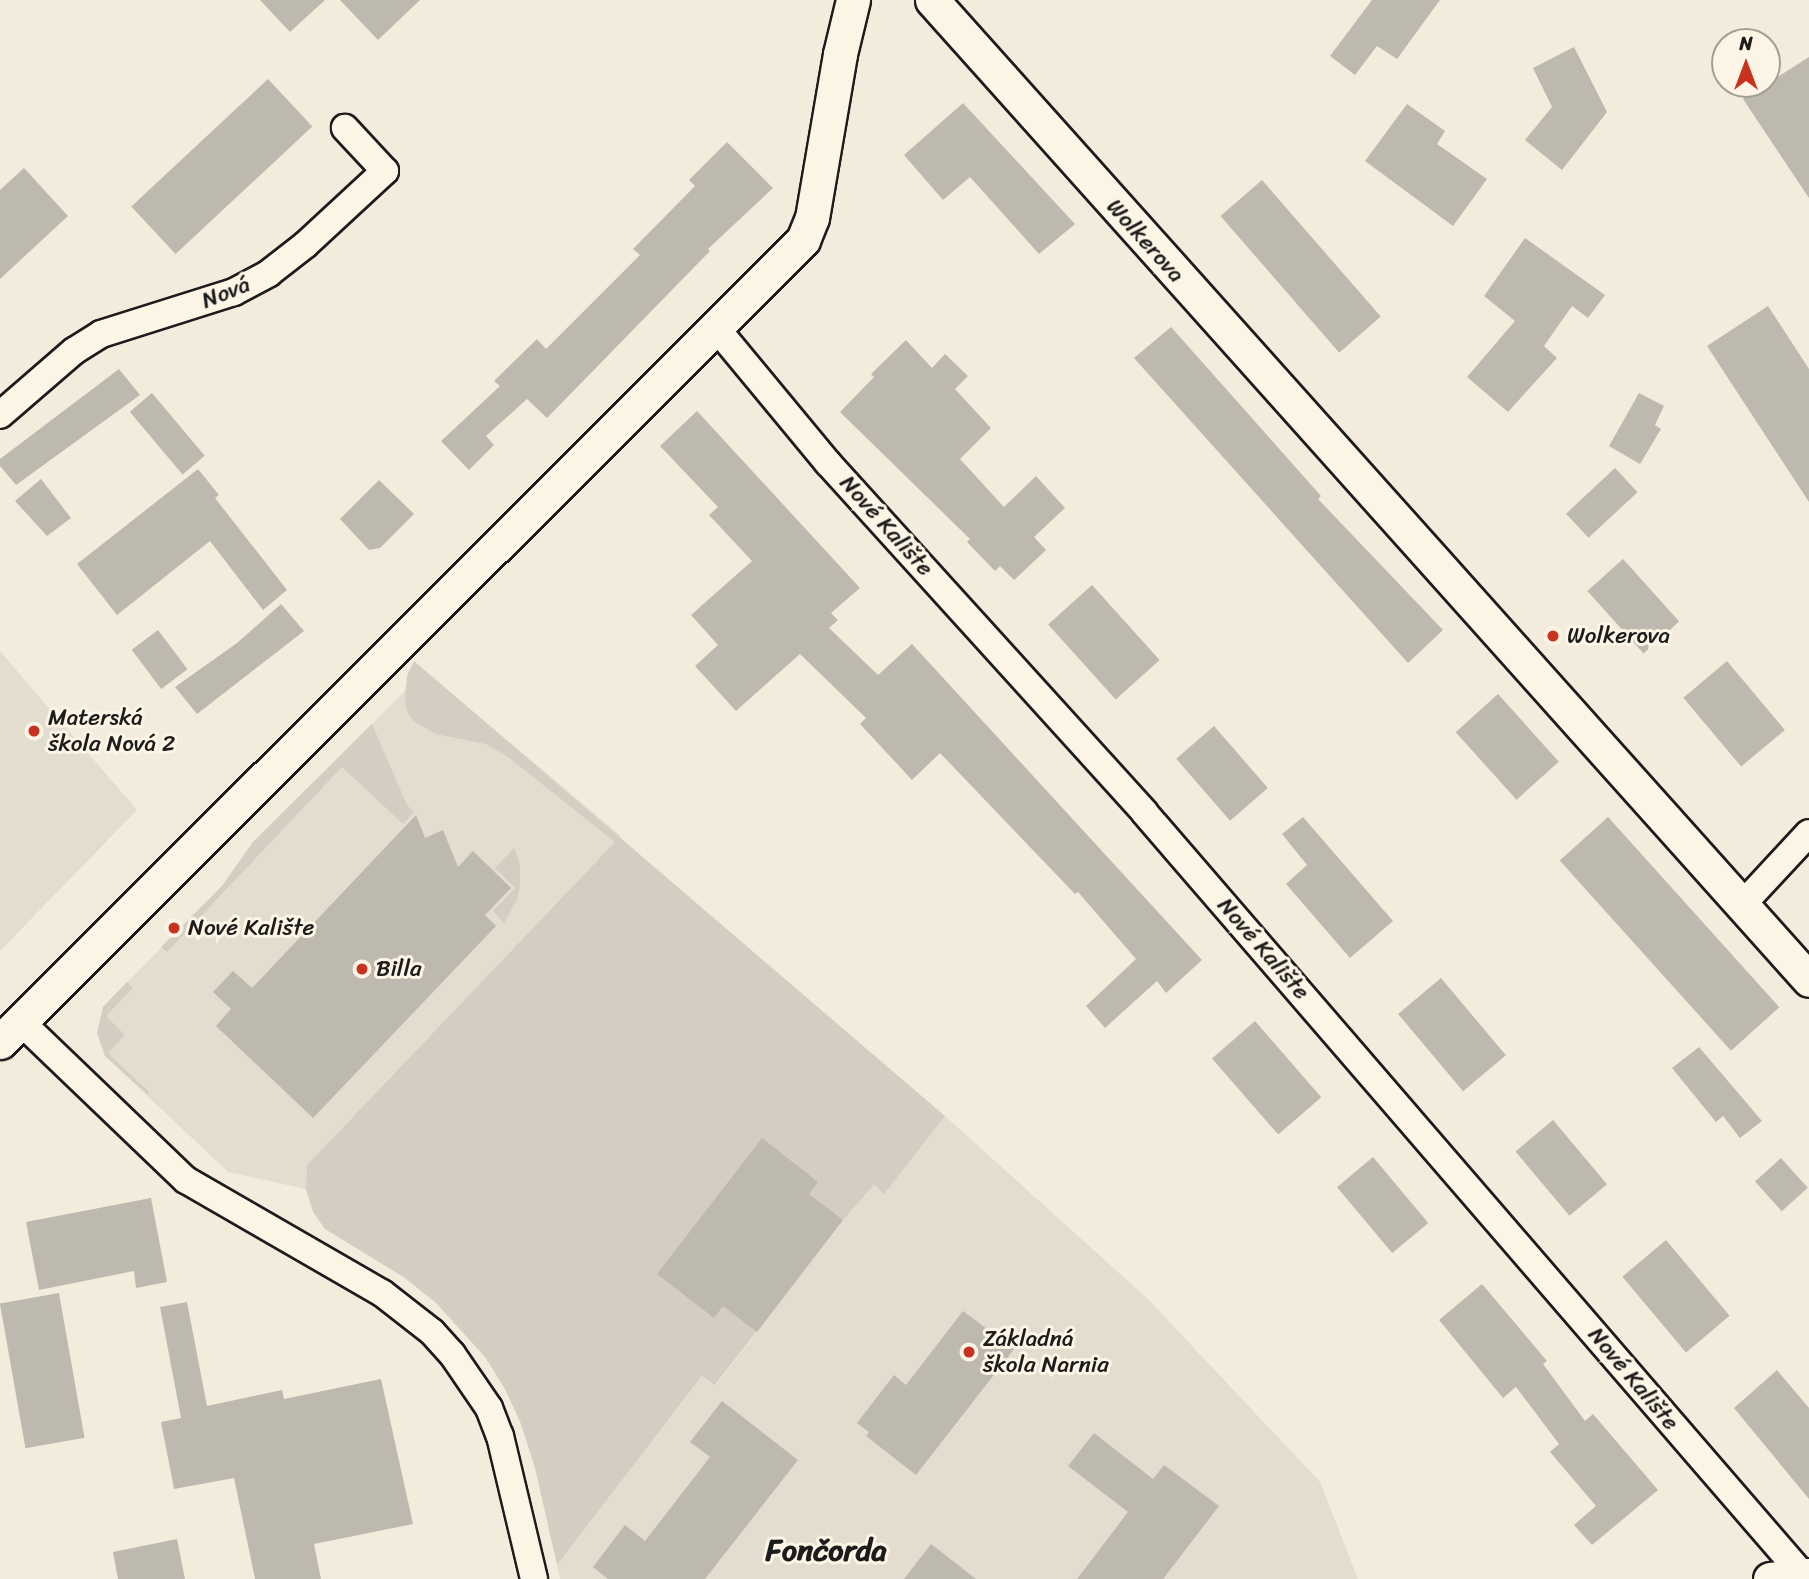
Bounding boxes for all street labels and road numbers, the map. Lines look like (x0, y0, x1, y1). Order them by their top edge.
street label: Wolkerova (1100, 193, 1190, 289)
street label: Nová (198, 271, 254, 315)
street label: Nové Kalište (833, 470, 939, 582)
street label: Nové Kalište (1211, 892, 1315, 1006)
street label: Nové Kalište (1582, 1322, 1684, 1436)

